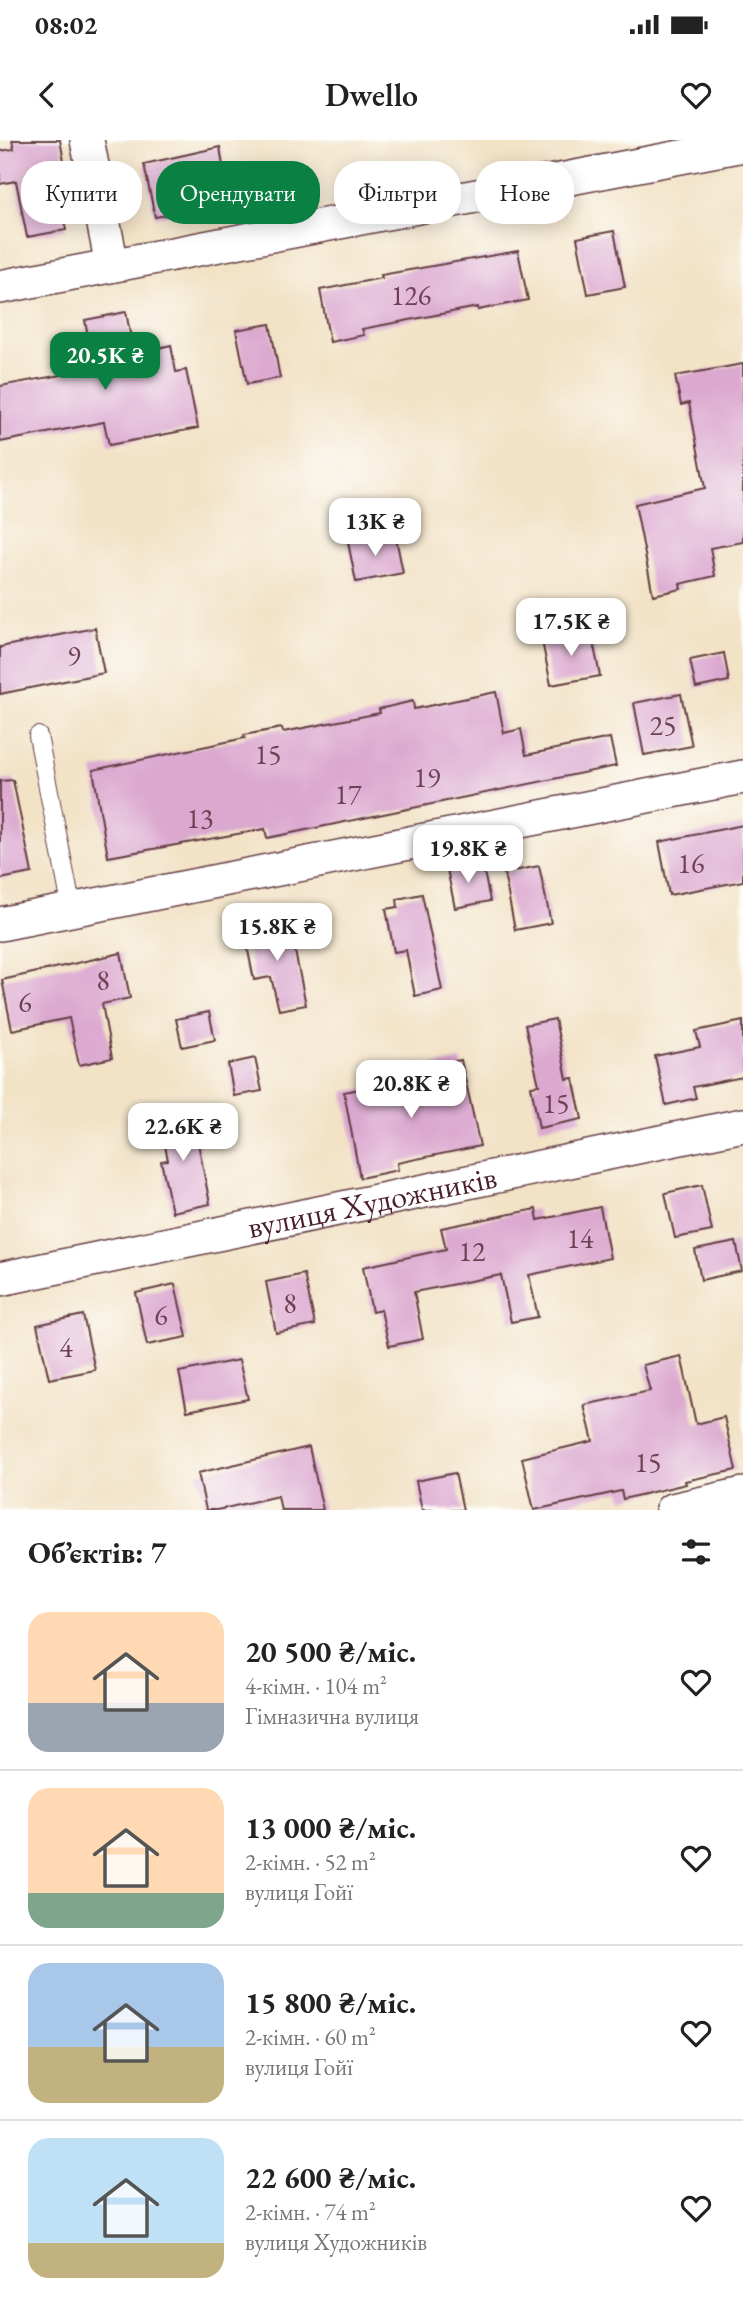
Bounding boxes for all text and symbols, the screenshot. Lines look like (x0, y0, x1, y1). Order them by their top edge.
text: 08:02 (35, 8, 97, 42)
text: Dwello (325, 74, 418, 116)
icon: back (28, 76, 66, 114)
icon: heart (677, 76, 715, 114)
chip: Купити (21, 161, 142, 224)
chip: Орендувати (156, 161, 320, 224)
chip: Фільтри (334, 161, 461, 224)
chip: Нове (475, 161, 574, 224)
house number: 126 (391, 277, 431, 313)
pin: 20.5K ₴ (40, 332, 170, 392)
text: 20.5K ₴ (66, 340, 144, 370)
pin: 13K ₴ (326, 498, 424, 558)
text: 13K ₴ (345, 506, 405, 536)
pin: 17.5K ₴ (506, 598, 636, 658)
text: 17.5K ₴ (532, 606, 610, 636)
house number: 9 (67, 637, 81, 673)
house number: 25 (650, 707, 676, 743)
house number: 15 (255, 736, 281, 772)
house number: 19 (414, 759, 440, 795)
house number: 17 (335, 776, 362, 812)
house number: 13 (187, 800, 213, 836)
pin: 19.8K ₴ (403, 826, 533, 885)
text: 19.8K ₴ (429, 833, 507, 863)
house number: 16 (678, 845, 704, 881)
pin: 15.8K ₴ (212, 904, 342, 963)
text: 15.8K ₴ (238, 911, 316, 941)
house number: 8 (96, 962, 110, 998)
house number: 6 (18, 984, 32, 1020)
pin: 20.8K ₴ (346, 1060, 476, 1120)
text: 20.8K ₴ (372, 1068, 450, 1098)
house number: 15 (543, 1085, 569, 1121)
pin: 22.6K ₴ (118, 1104, 248, 1163)
text: 22.6K ₴ (144, 1111, 222, 1141)
street label: вулиця Художників (244, 1156, 500, 1248)
house number: 14 (567, 1220, 594, 1256)
house number: 12 (459, 1233, 486, 1269)
house number: 8 (283, 1285, 297, 1321)
house number: 6 (154, 1297, 168, 1333)
house number: 4 (59, 1329, 73, 1365)
house number: 15 (635, 1444, 661, 1480)
text: Об’єктів: 7 (28, 1533, 167, 1572)
icon: filters (677, 1533, 715, 1571)
text: 20 500 ₴/міс. (245, 1632, 416, 1671)
icon: home (84, 1640, 168, 1724)
icon: heart (677, 1663, 715, 1701)
text: 4-кімн. · 104 m² (245, 1671, 387, 1701)
text: Гімназична вулиця (245, 1701, 419, 1731)
text: 13 000 ₴/міс. (245, 1808, 416, 1847)
icon: home (84, 1816, 168, 1900)
icon: heart (677, 1839, 715, 1877)
text: 2-кімн. · 52 m² (245, 1847, 376, 1877)
text: вулиця Гойї (245, 1877, 353, 1907)
text: 15 800 ₴/міс. (245, 1983, 416, 2022)
icon: home (84, 1991, 168, 2075)
icon: heart (677, 2014, 715, 2052)
text: 2-кімн. · 60 m² (245, 2022, 376, 2052)
text: вулиця Гойї (245, 2052, 353, 2082)
text: 22 600 ₴/міс. (245, 2158, 416, 2197)
icon: home (84, 2166, 168, 2250)
icon: heart (677, 2189, 715, 2227)
text: 2-кімн. · 74 m² (245, 2197, 376, 2227)
text: вулиця Художників (245, 2227, 427, 2257)

